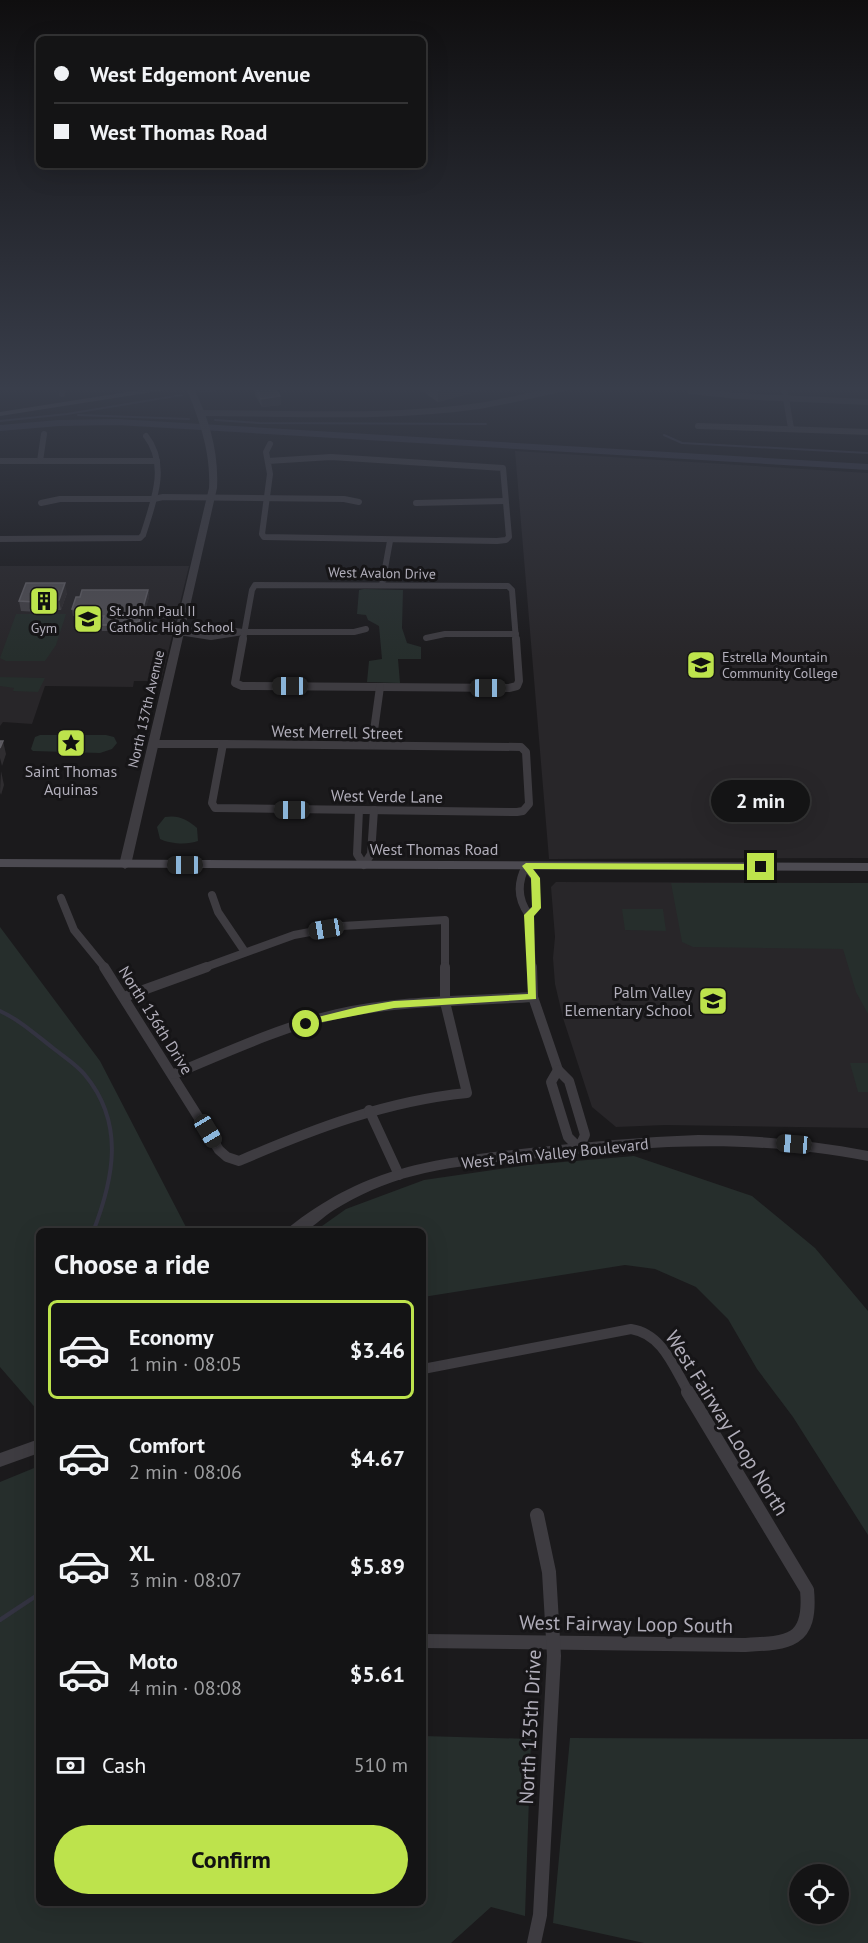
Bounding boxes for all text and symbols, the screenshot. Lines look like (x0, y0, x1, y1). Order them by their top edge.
text: West Edgemont Avenue (90, 60, 310, 88)
text: West Thomas Road (90, 118, 267, 146)
street label: West Avalon Drive (328, 563, 436, 583)
building icon: Gym (28, 585, 60, 617)
place label: St. John Paul II Catholic High School (109, 602, 234, 636)
school or university icon: St. John Paul II Catholic High School (72, 603, 104, 635)
place label: Gym (31, 619, 57, 637)
street label: North 137th Avenue (124, 648, 168, 770)
place label: Estrella Mountain Community College (722, 648, 838, 682)
school or university icon: Estrella Mountain Community College (685, 649, 717, 681)
car (272, 677, 308, 695)
car (470, 679, 506, 697)
street label: West Merrell Street (271, 721, 403, 743)
place icon: Saint Thomas Aquinas (55, 727, 87, 759)
place label: Saint Thomas Aquinas (25, 761, 118, 799)
callout: 2 min (712, 780, 810, 822)
street label: West Verde Lane (331, 785, 443, 807)
text: 2 min (736, 788, 785, 814)
car (274, 801, 310, 819)
street label: West Thomas Road (370, 839, 498, 859)
route end (747, 853, 774, 880)
car (167, 856, 203, 874)
car (307, 917, 345, 941)
street label: North 136th Drive (115, 962, 197, 1078)
place label: Palm Valley Elementary School (565, 982, 693, 1020)
school or university icon: Palm Valley Elementary School (697, 985, 729, 1017)
route start (292, 1010, 319, 1037)
car (191, 1111, 225, 1151)
street label: West Palm Valley Boulevard (460, 1133, 650, 1173)
car (775, 1133, 813, 1155)
text: Choose a ride (54, 1247, 210, 1281)
icon: car (57, 1323, 111, 1377)
text: Economy (129, 1323, 213, 1351)
street label: West Fairway Loop North (659, 1326, 795, 1520)
text: $3.46 (350, 1336, 405, 1364)
text: 1 min · 08:05 (129, 1351, 242, 1377)
icon: car (57, 1431, 111, 1485)
text: Comfort (129, 1431, 205, 1459)
text: $4.67 (350, 1444, 405, 1472)
text: 2 min · 08:06 (129, 1459, 242, 1485)
icon: car (57, 1539, 111, 1593)
text: XL (129, 1539, 154, 1567)
text: $5.89 (350, 1552, 405, 1580)
text: 3 min · 08:07 (129, 1567, 242, 1593)
street label: West Fairway Loop South (519, 1609, 733, 1639)
icon: car (57, 1647, 111, 1701)
text: Moto (129, 1647, 178, 1675)
street label: North 135th Drive (513, 1649, 547, 1805)
text: $5.61 (350, 1660, 405, 1688)
text: 4 min · 08:08 (129, 1675, 242, 1701)
icon: cash (54, 1749, 87, 1782)
text: Cash (102, 1751, 146, 1779)
text: 510 m (354, 1752, 408, 1778)
button: Confirm (54, 1825, 408, 1894)
map controls (789, 1864, 849, 1924)
button: locate (789, 1864, 849, 1924)

